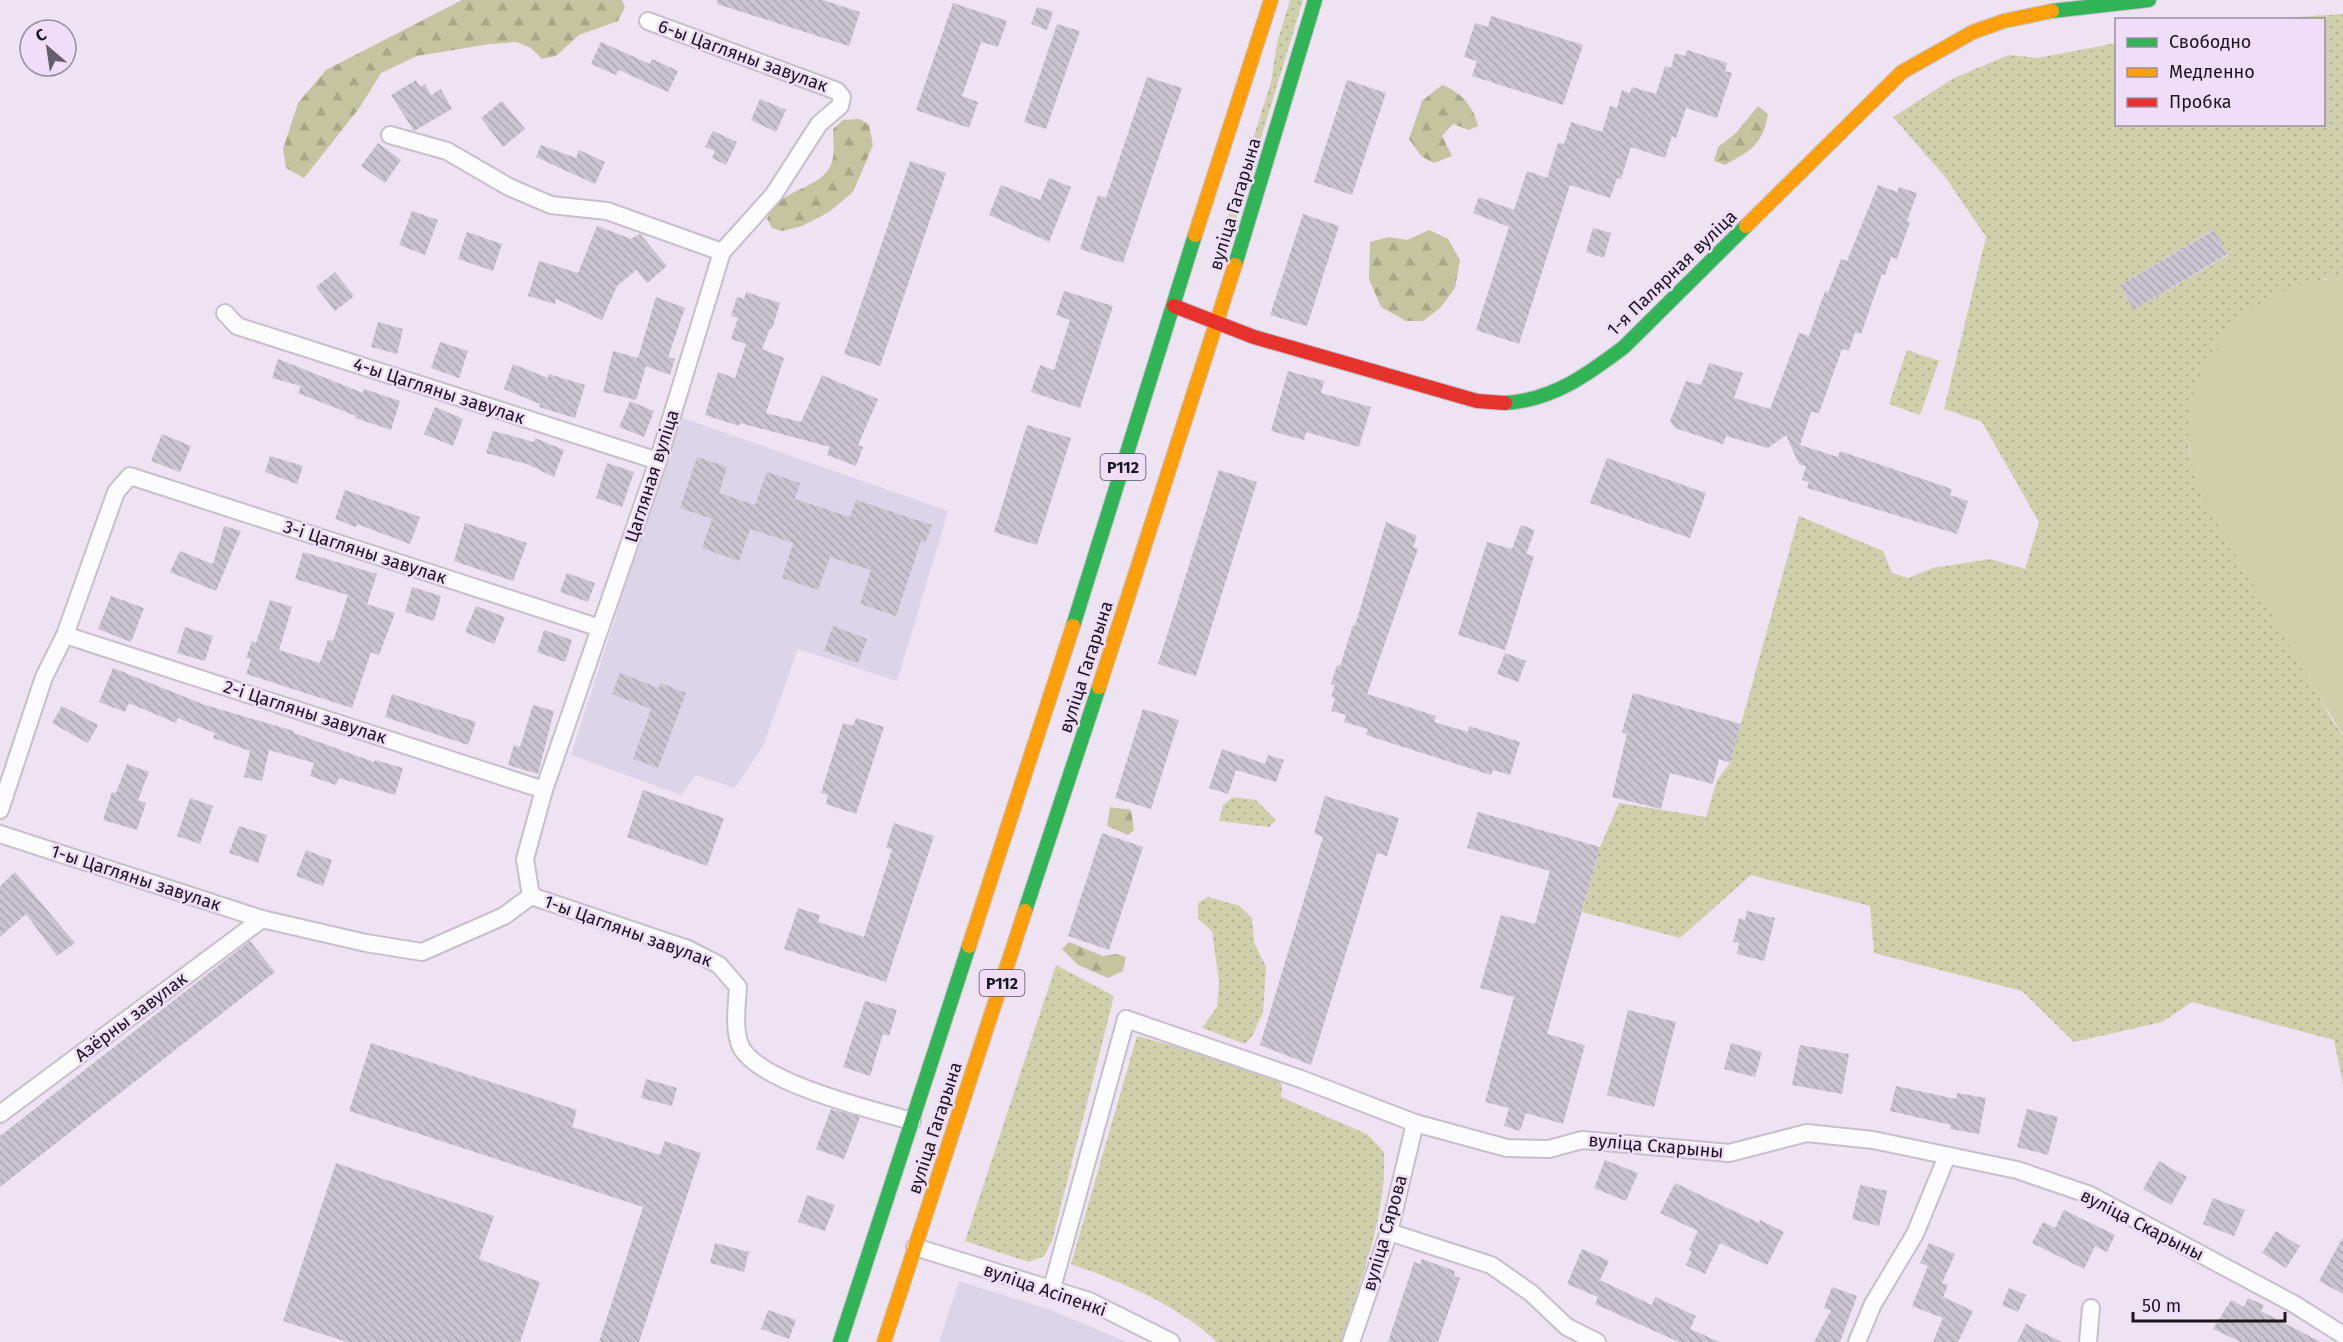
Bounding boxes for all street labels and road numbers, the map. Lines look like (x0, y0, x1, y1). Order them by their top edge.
street label: 6-ы Цагляны завулак (655, 15, 831, 97)
street label: вуліца Гагарына (1204, 135, 1266, 273)
street label: 1-я Палярная вуліца (1603, 205, 1741, 341)
street label: 4-ы Цагляны завулак (350, 353, 528, 429)
street label: Цагляная вуліца (620, 407, 684, 545)
road number: Р112 (1100, 454, 1146, 480)
street label: 3-і Цагляны завулак (281, 515, 450, 589)
street label: вуліца Гагарына (1054, 598, 1118, 736)
street label: 2-і Цагляны завулак (221, 675, 390, 749)
street label: 1-ы Цагляны завулак (48, 840, 224, 916)
street label: 1-ы Цагляны завулак (541, 890, 716, 972)
street label: Азёрны завулак (70, 967, 192, 1066)
road number: Р112 (980, 970, 1024, 996)
street label: вуліца Гагарына (903, 1059, 967, 1197)
street label: вуліца Скарыны (1588, 1129, 1724, 1163)
street label: вуліца Сярова (1358, 1172, 1412, 1294)
street label: вуліца Скарыны (2077, 1184, 2207, 1266)
street label: вуліца Асіпенкі (981, 1259, 1109, 1321)

